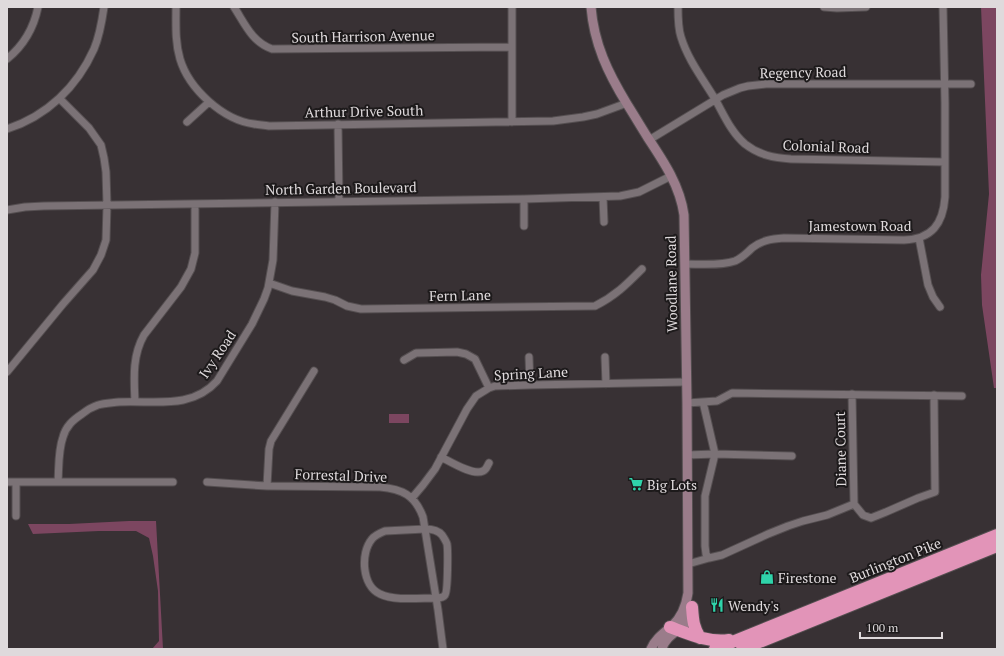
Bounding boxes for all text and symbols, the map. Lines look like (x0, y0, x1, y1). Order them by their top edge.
street label: South Harrison Avenue (291, 25, 435, 47)
street label: Regency Road (760, 62, 847, 82)
street label: Arthur Drive South (305, 100, 423, 122)
street label: Colonial Road (782, 135, 870, 157)
street label: North Garden Boulevard (265, 177, 417, 199)
street label: Jamestown Road (809, 216, 912, 235)
street label: Woodlane Road (661, 235, 681, 333)
street label: Fern Lane (429, 285, 491, 305)
street label: Ivy Road (194, 326, 240, 382)
street label: Spring Lane (493, 362, 569, 384)
street label: Diane Court (830, 411, 850, 487)
street label: Forrestal Drive (294, 464, 388, 486)
place label: Big Lots (647, 475, 697, 494)
supermarket icon: Big Lots (628, 476, 644, 492)
street label: Burlington Pike (846, 533, 944, 587)
place label: Firestone (778, 568, 837, 587)
shop icon: Firestone (759, 569, 775, 585)
place label: Wendy's (728, 596, 779, 615)
restaurant icon: Wendy's (709, 597, 725, 613)
scale bar (860, 614, 942, 640)
text: 100 m (866, 620, 899, 635)

